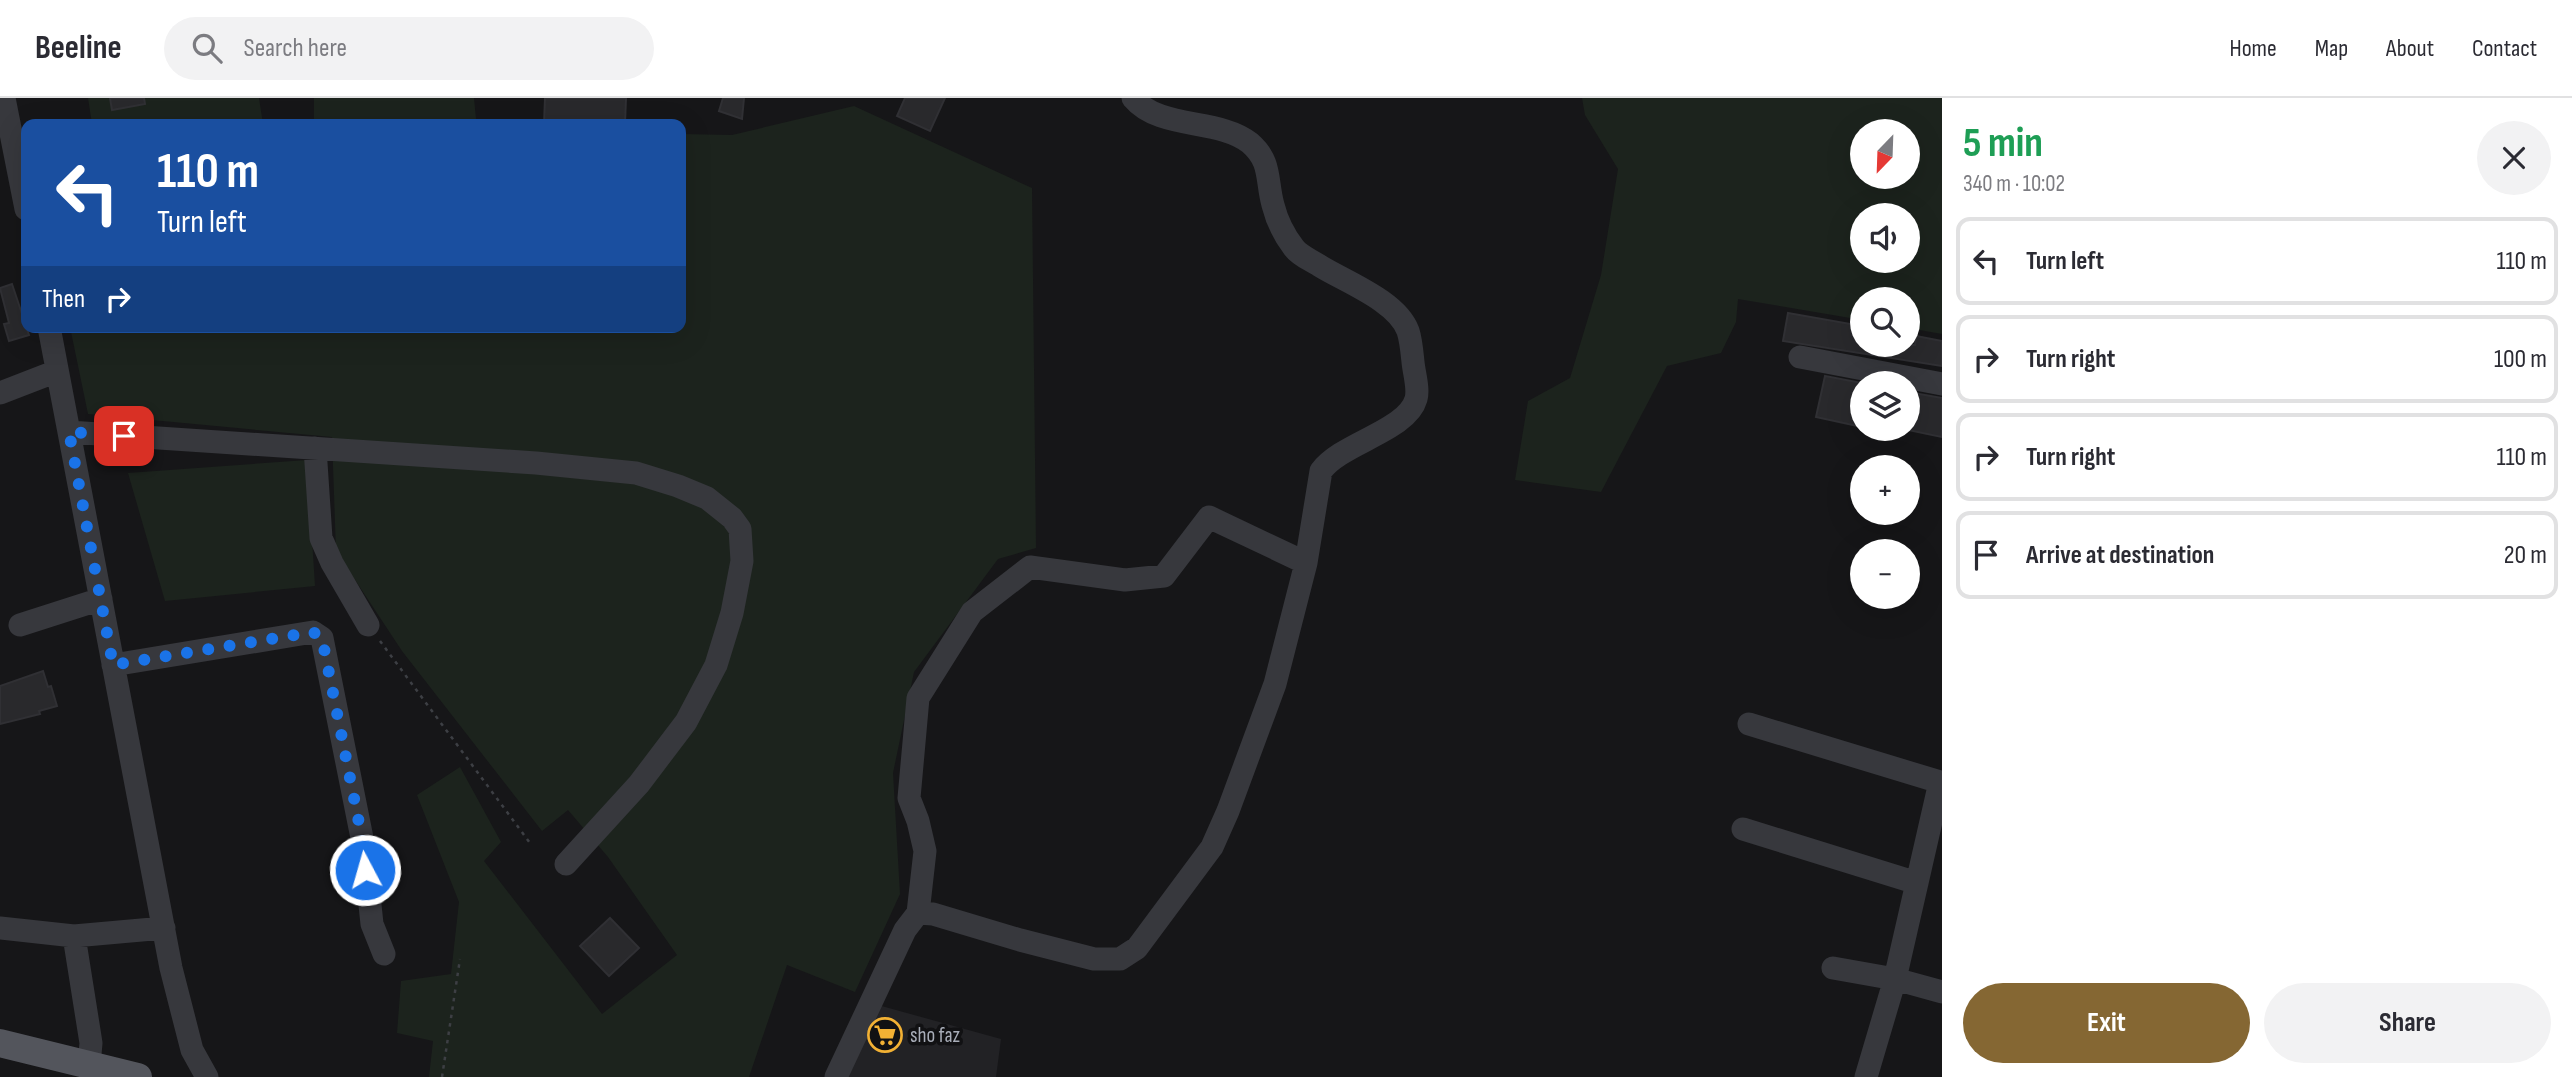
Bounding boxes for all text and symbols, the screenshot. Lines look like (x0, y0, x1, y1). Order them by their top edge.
search box (164, 17, 654, 80)
text: Beeline (35, 28, 122, 68)
icon: search (188, 29, 226, 67)
text: Search here (244, 33, 347, 64)
text: Home (2229, 34, 2277, 63)
text: Map (2315, 34, 2348, 63)
text: About (2386, 34, 2434, 63)
text: Contact (2472, 34, 2537, 63)
text: 5 min (1963, 118, 2043, 169)
north arrow (1850, 119, 1920, 189)
map controls (1850, 119, 1920, 609)
button: close (2477, 121, 2551, 195)
text: 110 m (157, 143, 259, 202)
icon: left (42, 147, 133, 238)
text: 340 m · 10:02 (1963, 170, 2065, 198)
text: Turn left (157, 203, 247, 242)
button: sound (1850, 203, 1920, 273)
icon: left (1967, 242, 2005, 280)
text: Turn left (2026, 246, 2104, 277)
text: 110 m (2496, 246, 2547, 277)
icon: right (99, 280, 137, 318)
text: Then (42, 284, 85, 315)
button: search (1850, 287, 1920, 357)
icon: right (1967, 340, 2005, 378)
text: Turn right (2026, 344, 2115, 375)
text: 100 m (2494, 344, 2547, 375)
button: layers (1850, 371, 1920, 441)
pin (94, 406, 154, 466)
icon: arrive (105, 417, 143, 455)
icon: right (1967, 438, 2005, 476)
text: Turn right (2026, 442, 2115, 473)
text: 110 m (2496, 442, 2547, 473)
button: + (1850, 455, 1920, 525)
icon: arrive (1967, 536, 2005, 574)
button: − (1850, 539, 1920, 609)
text: Arrive at destination (2026, 540, 2214, 571)
text: 20 m (2504, 540, 2547, 571)
position arrow (328, 833, 402, 907)
button: Exit (1963, 983, 2250, 1063)
button: Share (2264, 983, 2551, 1063)
supermarket icon: sho faz (866, 1016, 904, 1054)
place label: sho faz (910, 1023, 961, 1048)

